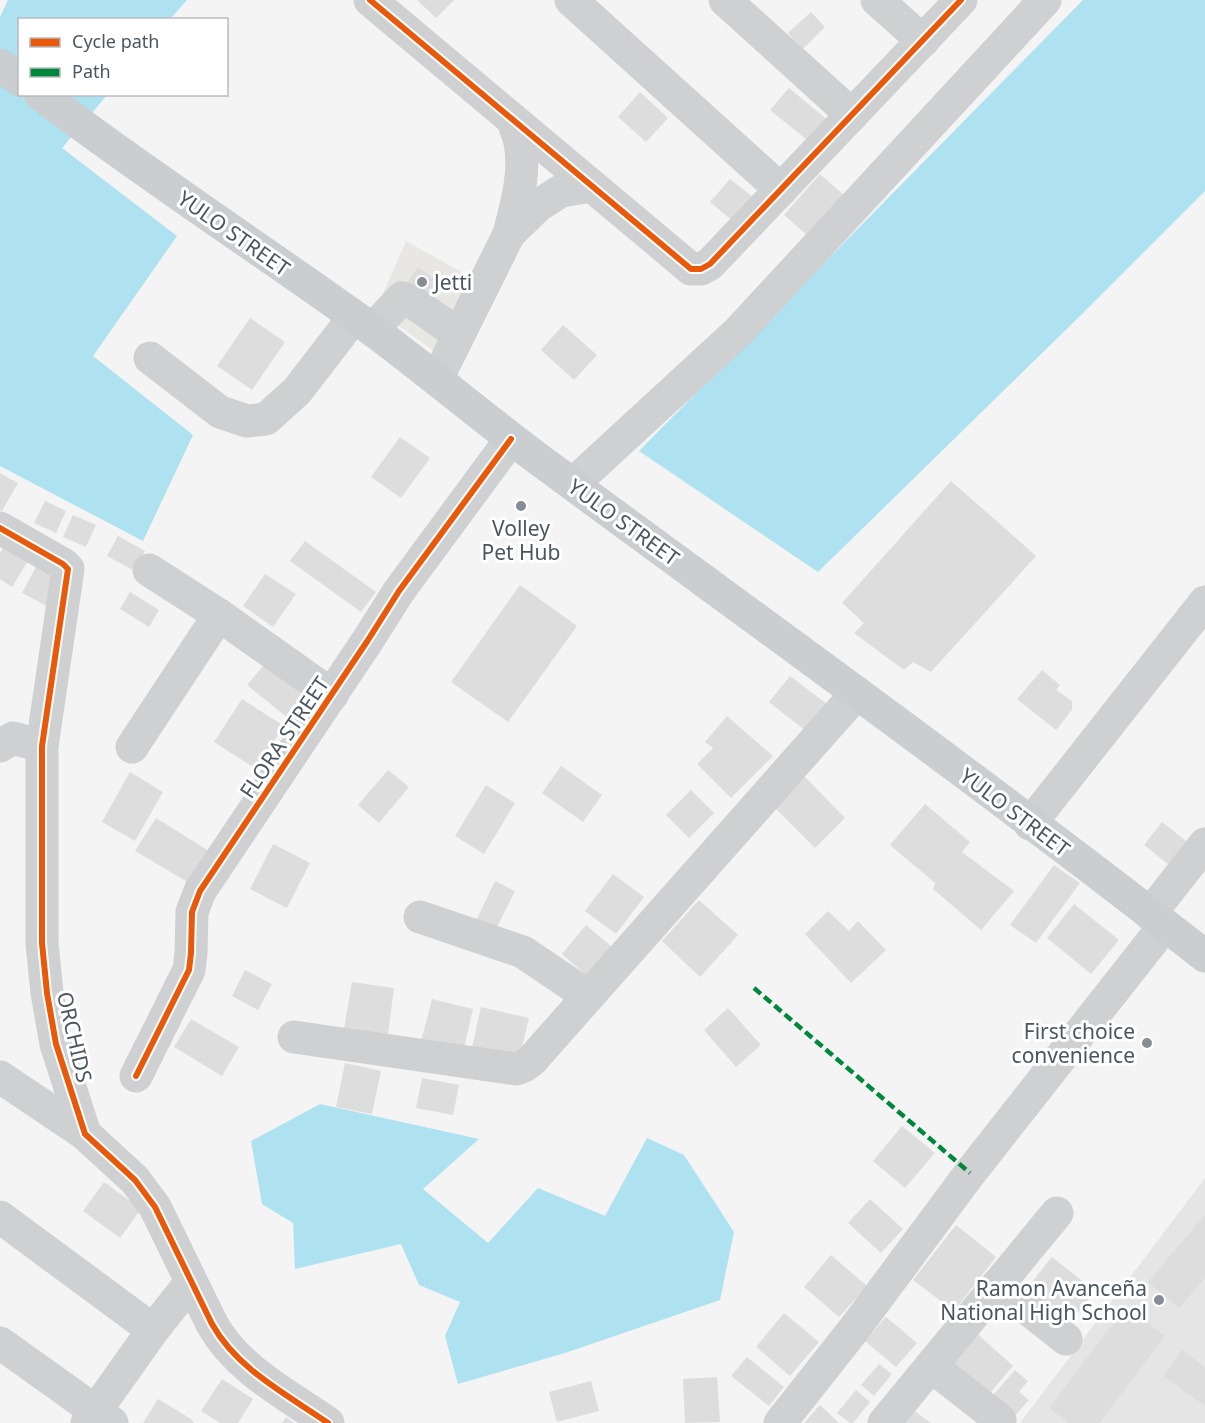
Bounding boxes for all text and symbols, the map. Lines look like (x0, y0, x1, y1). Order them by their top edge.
legend (18, 18, 228, 96)
text: Cycle path (72, 29, 159, 53)
text: Path (72, 59, 111, 83)
street label: YULO STREET (172, 184, 296, 282)
place label: Jetti (432, 268, 472, 296)
marker: Jetti (415, 275, 429, 289)
street label: YULO STREET (563, 472, 685, 572)
marker: Volley Pet Hub (514, 499, 528, 513)
place label: Volley Pet Hub (481, 514, 561, 566)
street label: FLORA STREET (233, 670, 335, 803)
street label: YULO STREET (954, 761, 1076, 863)
street label: ORCHIDS (51, 989, 99, 1085)
place label: First choice convenience (1012, 1017, 1135, 1069)
marker: First choice convenience (1140, 1036, 1154, 1050)
place label: Ramon Avanceña National High School (940, 1274, 1147, 1326)
marker: Ramon Avanceña National High School (1152, 1293, 1166, 1307)

